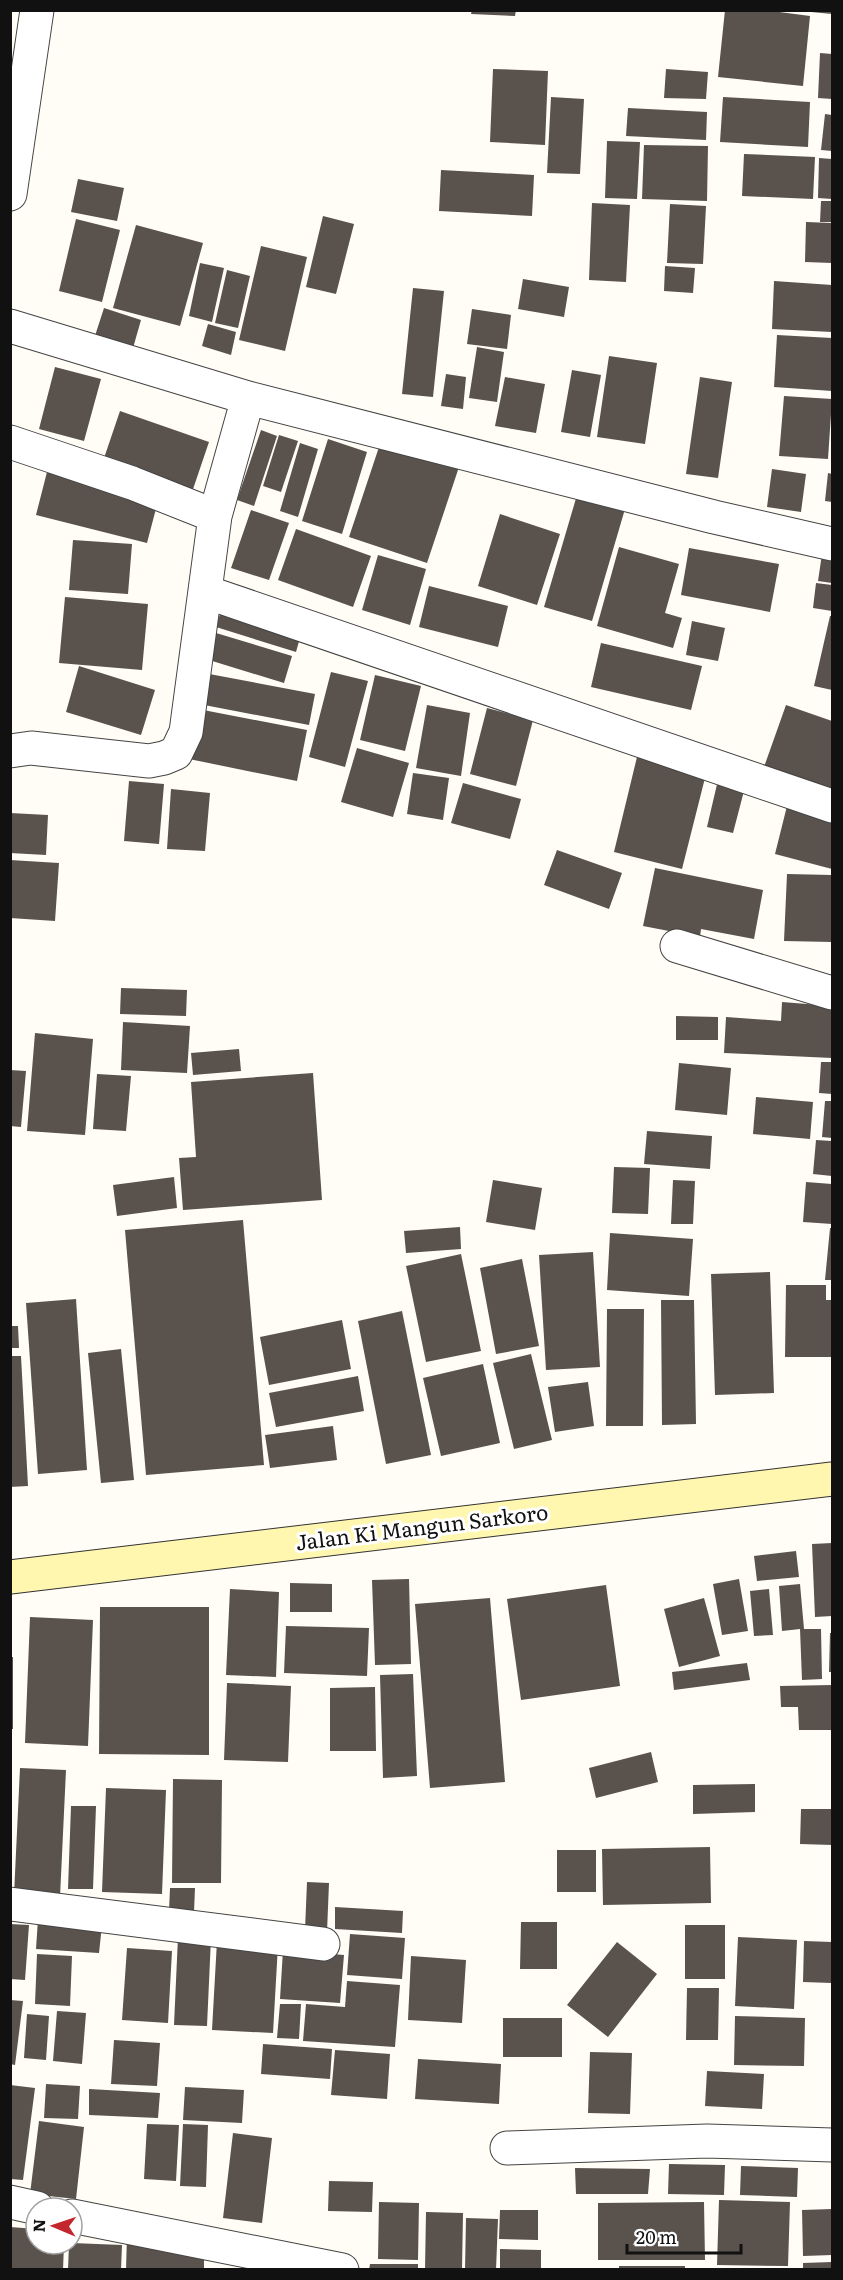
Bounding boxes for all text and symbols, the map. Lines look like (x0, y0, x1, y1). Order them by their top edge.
street label: Jalan Ki Mangun Sarkoro (294, 1495, 550, 1556)
north arrow (24, 2196, 84, 2256)
scale bar (627, 2217, 741, 2255)
text: N (26, 2218, 50, 2233)
text: 20 m (636, 2223, 677, 2250)

